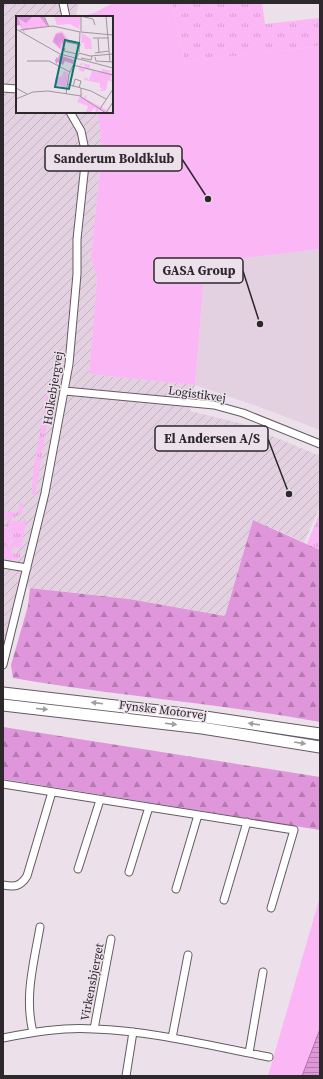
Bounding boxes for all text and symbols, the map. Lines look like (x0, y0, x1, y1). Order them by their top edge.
inset map (16, 16, 113, 113)
callout: Sanderum Boldklub (45, 146, 182, 171)
text: Sanderum Boldklub (54, 150, 174, 167)
callout: GASA Group (154, 258, 243, 283)
text: GASA Group (162, 262, 236, 279)
street label: Holkebjergvej (39, 350, 67, 426)
street label: Logistikvej (167, 382, 227, 406)
callout: El Andersen A/S (155, 426, 268, 451)
text: El Andersen A/S (164, 430, 260, 447)
street label: Fynske Motorvej (118, 697, 208, 723)
one-way arrow (91, 700, 103, 706)
one-way arrow (36, 705, 48, 712)
one-way arrow (165, 721, 177, 727)
one-way arrow (248, 721, 260, 727)
one-way arrow (293, 740, 306, 746)
street label: Virkensbjerget (77, 942, 107, 1022)

